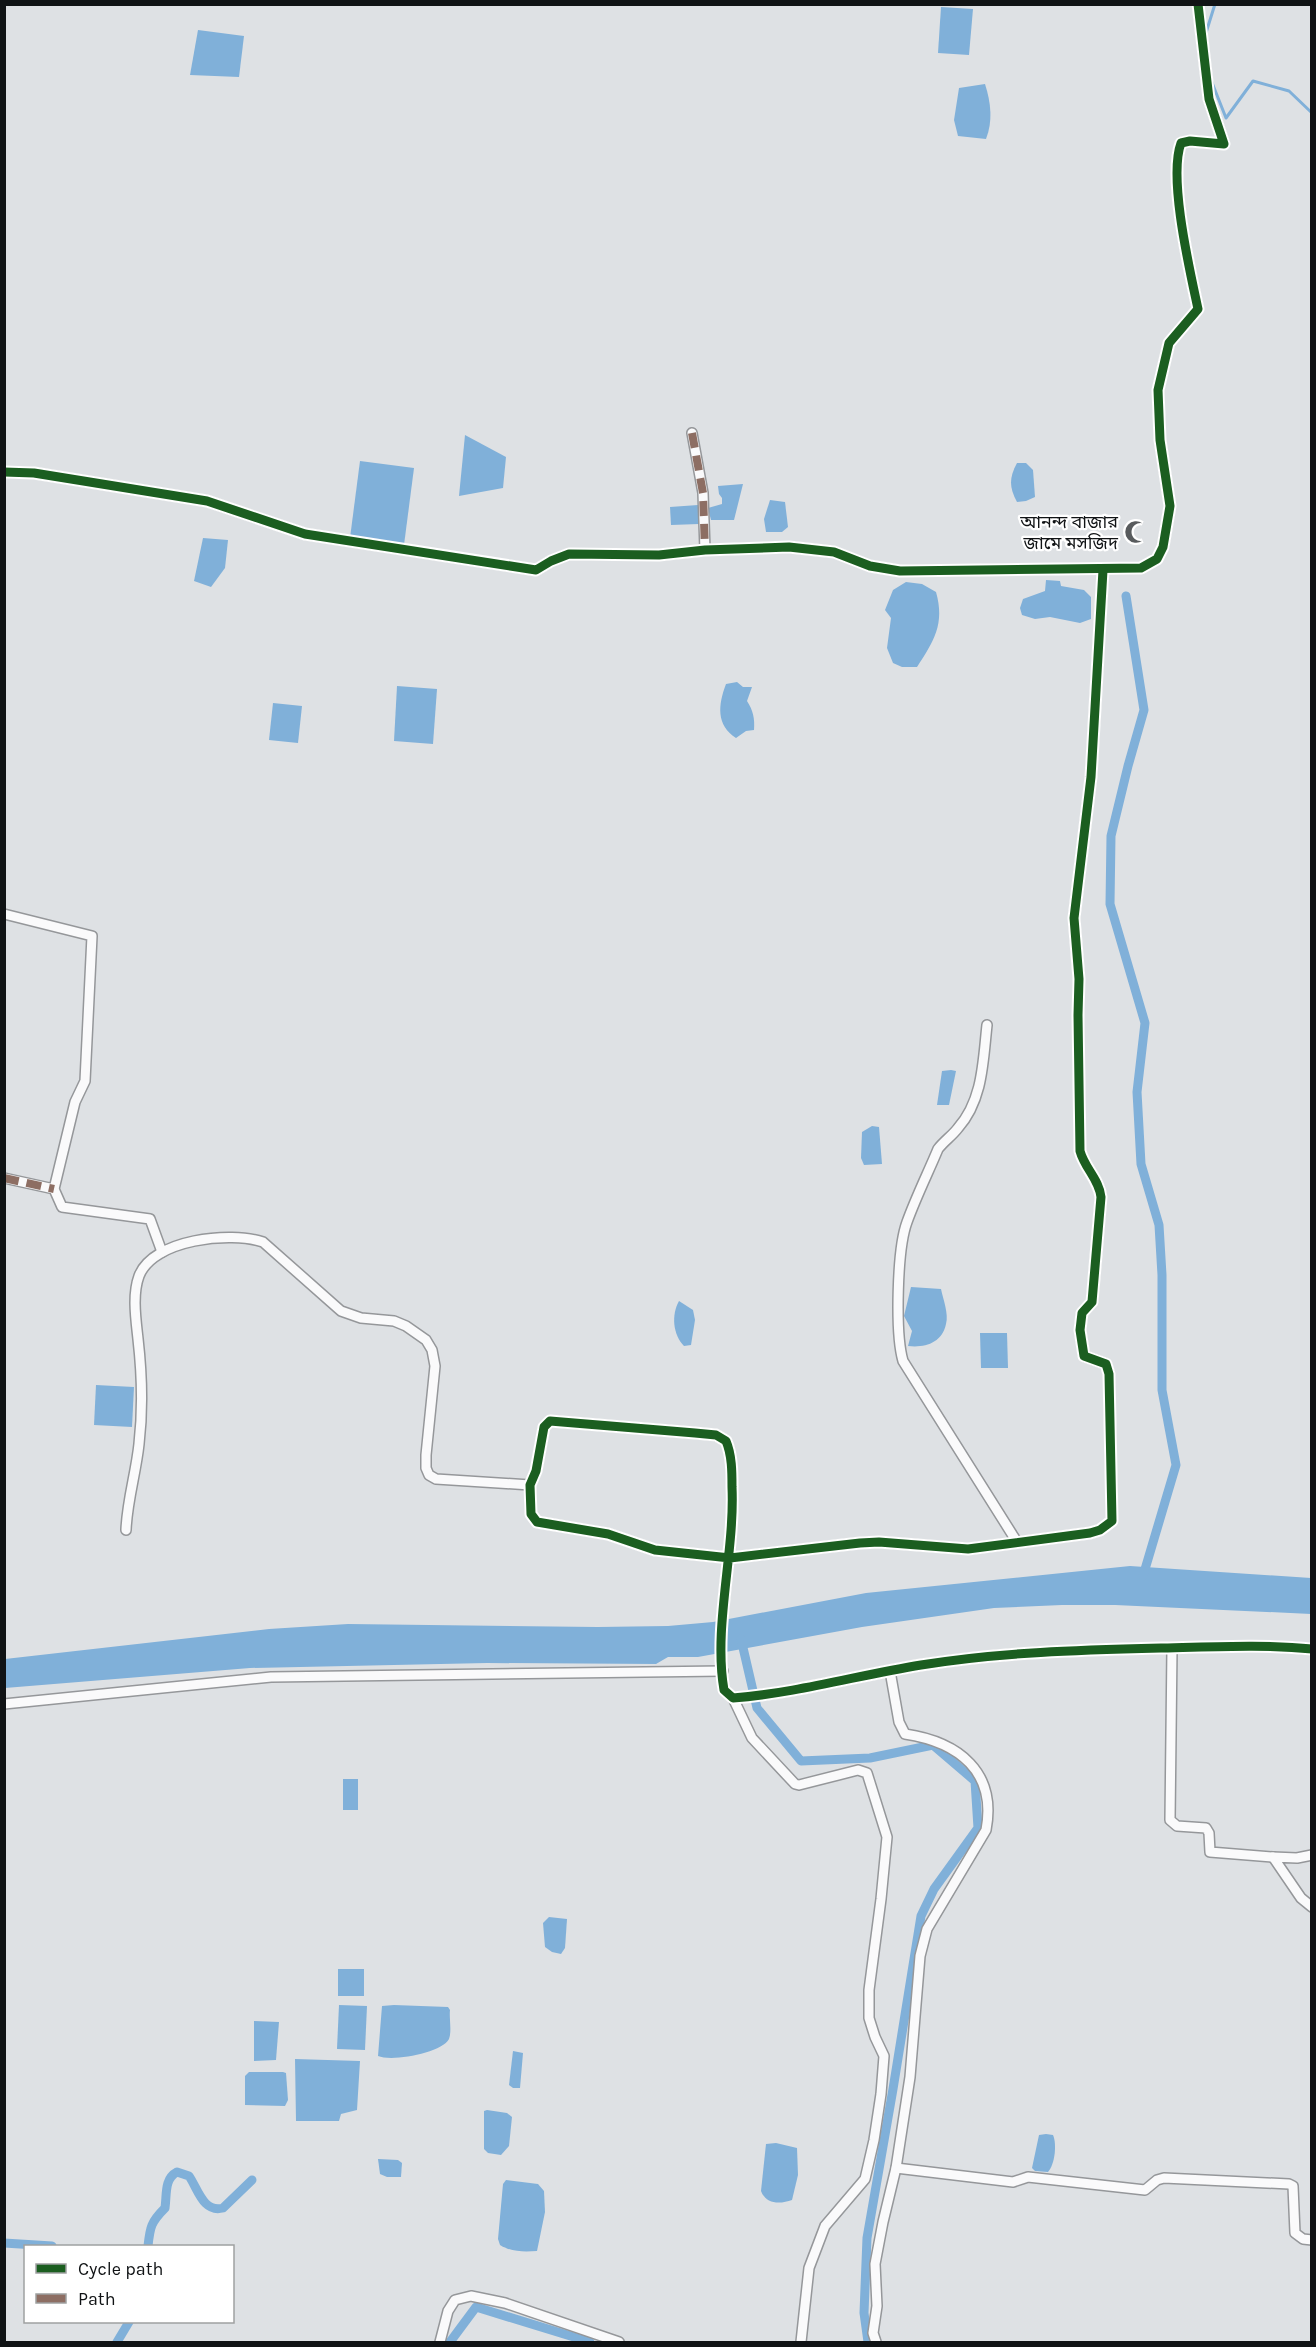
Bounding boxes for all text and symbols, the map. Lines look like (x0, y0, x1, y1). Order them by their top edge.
place label: আনন্দ বাজার জামে মসজিদ (1019, 511, 1119, 554)
mosque icon: আনন্দ বাজার জামে মসজিদ (1123, 519, 1149, 545)
legend (24, 2245, 234, 2323)
text: Cycle path (78, 2258, 163, 2280)
text: Path (78, 2288, 116, 2310)

